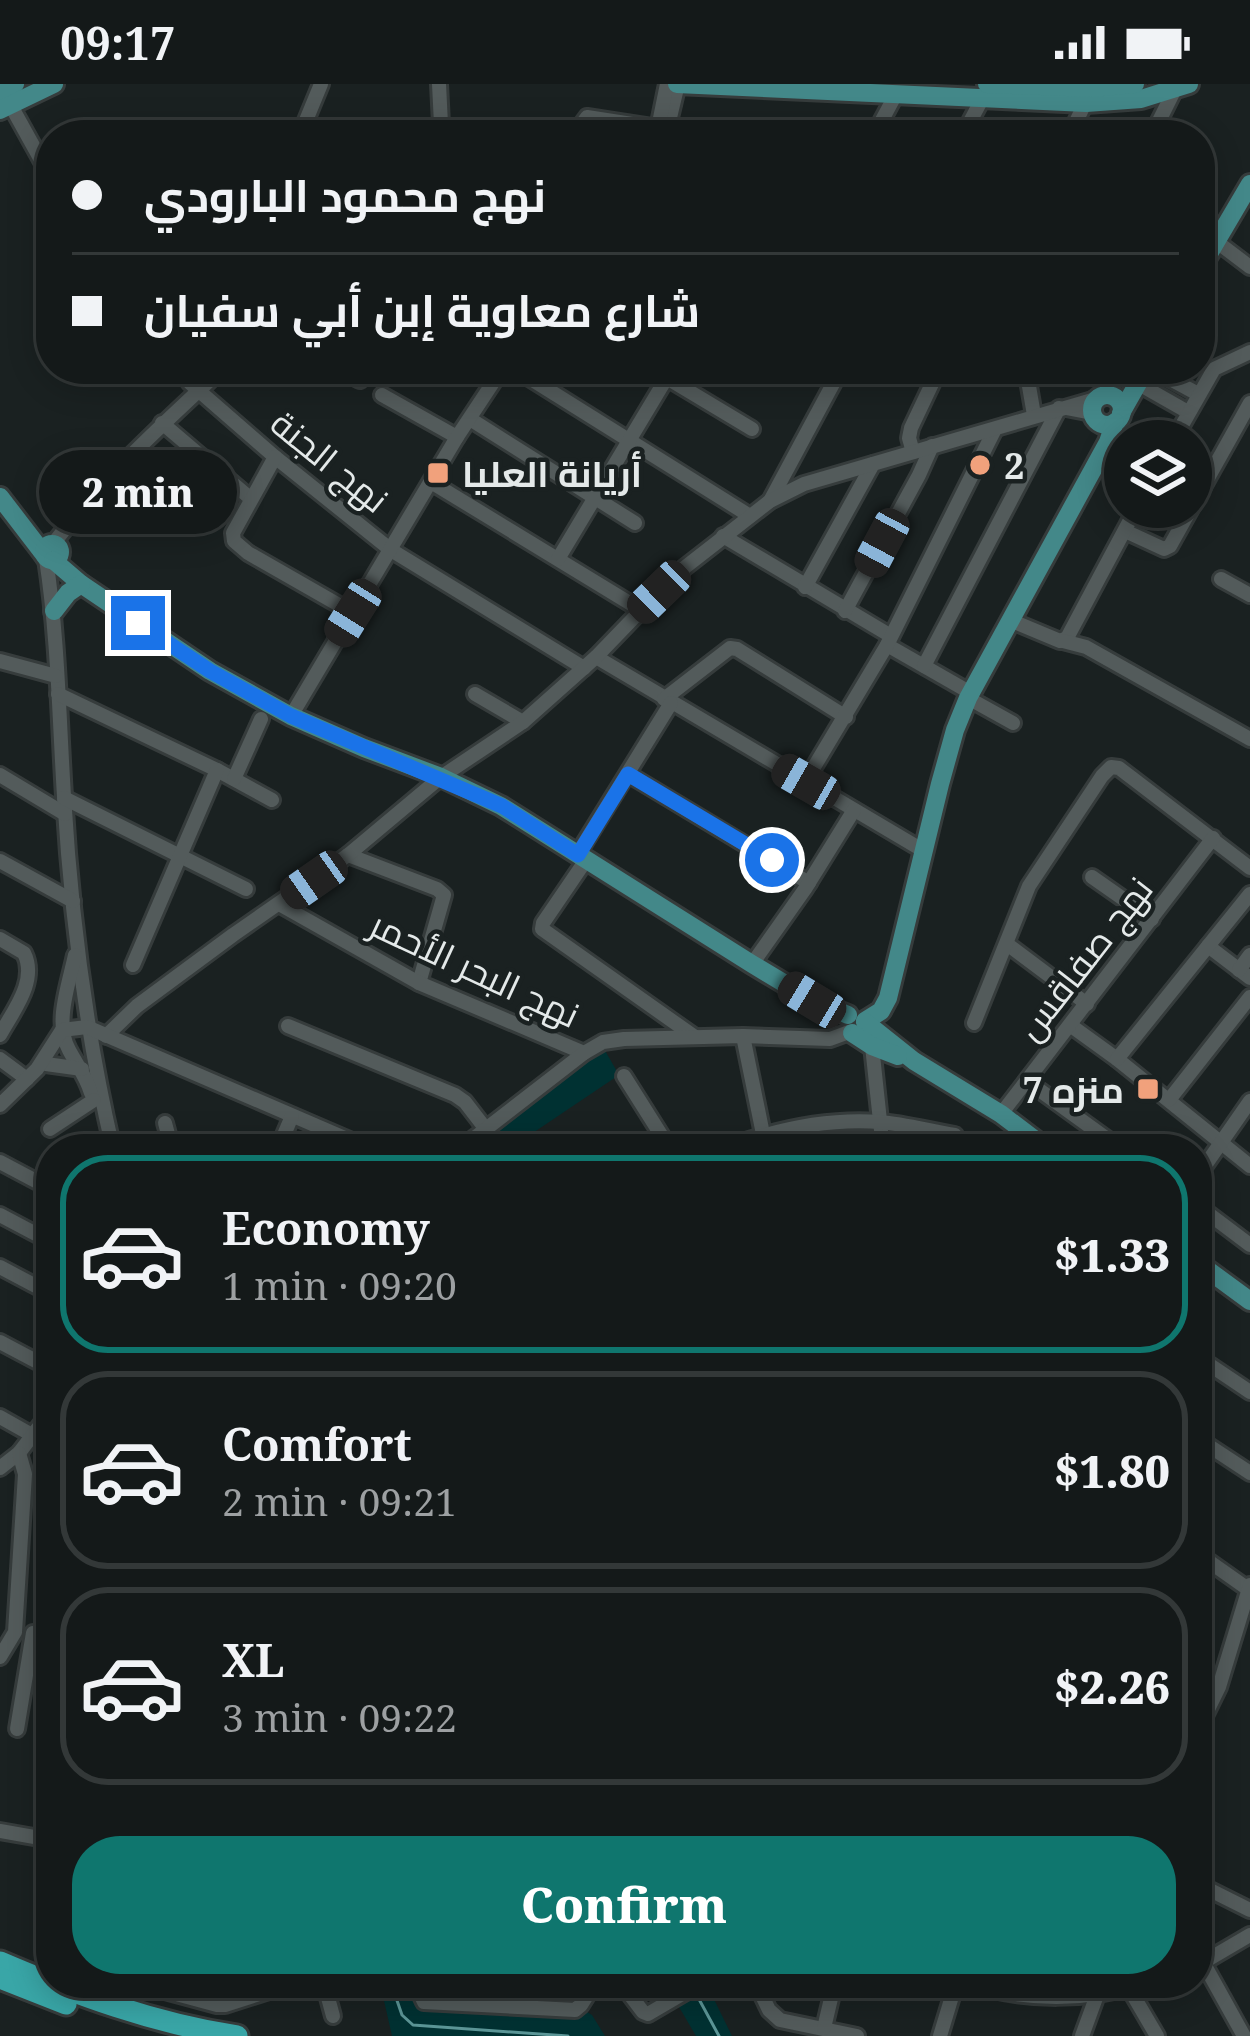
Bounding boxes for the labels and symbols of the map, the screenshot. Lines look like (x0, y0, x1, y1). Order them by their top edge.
street label: نهج الجنة (260, 399, 399, 524)
place label: 2 (1004, 441, 1024, 490)
callout: 2 min (39, 449, 237, 533)
place label: أريانة العليا (462, 449, 642, 498)
marker: 2 (967, 452, 993, 478)
marker: أريانة العليا (425, 460, 451, 486)
car (849, 503, 915, 583)
car (621, 554, 697, 630)
car (319, 573, 387, 653)
route end (111, 596, 165, 650)
car (766, 748, 846, 816)
route start (745, 833, 799, 887)
car (274, 845, 354, 915)
street label: نهج صفاقس (1005, 866, 1164, 1051)
street label: نهج البحر الأحمر (360, 898, 587, 1040)
car (772, 966, 852, 1034)
place label: منزه 7 (1023, 1065, 1124, 1114)
marker: منزه 7 (1135, 1076, 1161, 1102)

